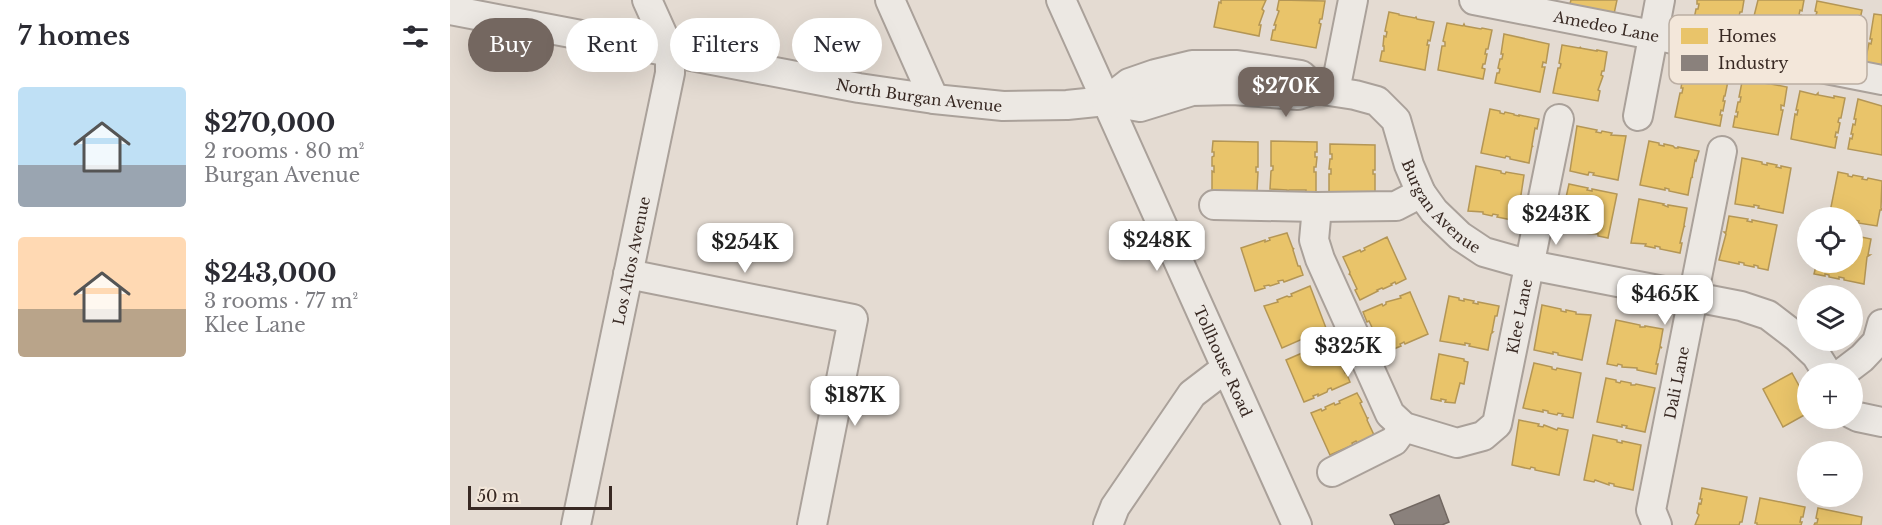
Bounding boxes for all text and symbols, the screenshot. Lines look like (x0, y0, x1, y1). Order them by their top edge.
street label: Amedeo Lane (1551, 6, 1661, 46)
legend (1669, 15, 1867, 84)
chip: Buy (468, 18, 554, 72)
chip: Rent (566, 18, 658, 72)
chip: Filters (670, 18, 780, 72)
chip: New (792, 18, 882, 72)
text: 7 homes (18, 20, 130, 52)
icon: filters (399, 20, 432, 53)
text: Homes (1718, 26, 1776, 46)
text: Industry (1718, 53, 1789, 73)
pin: $270K (1244, 67, 1328, 118)
street label: North Burgan Avenue (834, 74, 1003, 115)
text: $270K (1252, 74, 1320, 98)
text: $270,000 (204, 107, 335, 139)
icon: home (66, 111, 138, 183)
text: 2 rooms · 80 m² (204, 139, 365, 163)
street label: Burgan Avenue (1398, 156, 1484, 257)
text: Burgan Avenue (204, 163, 360, 187)
street label: Los Altos Avenue (608, 195, 654, 327)
pin: $243K (1514, 195, 1598, 246)
text: $243K (1522, 202, 1590, 226)
map controls (1797, 207, 1863, 507)
button: locate (1797, 207, 1863, 273)
pin: $248K (1115, 221, 1199, 272)
pin: $254K (703, 223, 787, 274)
text: $248K (1123, 228, 1191, 252)
text: $254K (711, 230, 779, 254)
text: $243,000 (204, 257, 337, 289)
icon: home (66, 261, 138, 333)
pin: $465K (1623, 275, 1707, 326)
street label: Klee Lane (1502, 277, 1536, 355)
text: $465K (1631, 282, 1699, 306)
button: layers (1797, 285, 1863, 351)
text: 3 rooms · 77 m² (204, 289, 358, 313)
street label: Tollhouse Road (1190, 303, 1257, 420)
text: Klee Lane (204, 313, 306, 337)
pin: $325K (1306, 327, 1390, 378)
text: $325K (1315, 334, 1381, 358)
street label: Dali Lane (1660, 344, 1693, 421)
button: + (1797, 363, 1863, 429)
pin: $187K (813, 376, 897, 427)
text: $187K (824, 383, 886, 407)
button: − (1797, 441, 1863, 507)
scale bar (468, 483, 612, 510)
text: 50 m (477, 486, 519, 506)

